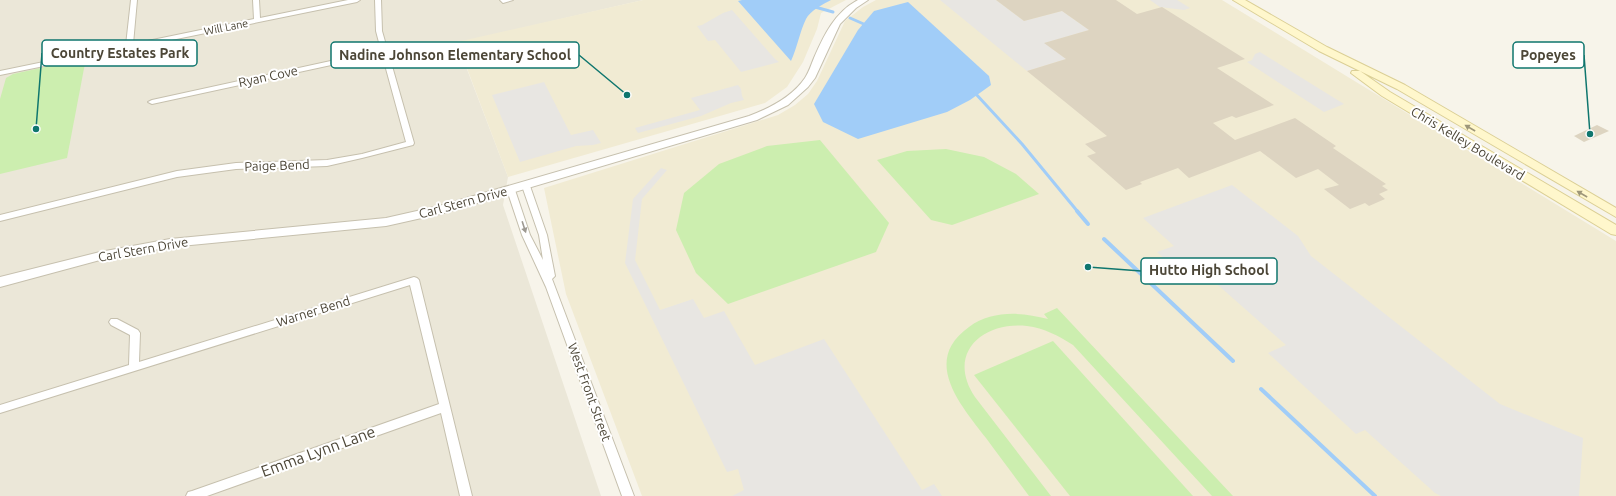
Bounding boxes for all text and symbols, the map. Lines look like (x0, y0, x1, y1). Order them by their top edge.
street label: Will Lane (203, 17, 249, 37)
callout: Country Estates Park (42, 40, 197, 66)
callout: Nadine Johnson Elementary School (331, 42, 579, 68)
callout: Popeyes (1513, 42, 1584, 68)
text: Country Estates Park (51, 45, 189, 61)
text: Nadine Johnson Elementary School (339, 47, 571, 63)
text: Popeyes (1520, 47, 1576, 63)
street label: Ryan Cove (237, 63, 299, 89)
street label: Chris Kelley Boulevard (1409, 104, 1527, 182)
one-way arrow (1464, 125, 1476, 132)
street label: Paige Bend (244, 157, 310, 173)
street label: Carl Stern Drive (417, 183, 509, 221)
one-way arrow (1576, 190, 1588, 197)
one-way arrow (521, 221, 527, 233)
street label: Carl Stern Drive (97, 234, 189, 264)
callout: Hutto High School (1141, 258, 1277, 284)
text: Hutto High School (1149, 262, 1269, 278)
street label: Warner Bend (274, 293, 352, 329)
street label: West Front Street (566, 341, 614, 443)
street label: Emma Lynn Lane (258, 422, 378, 480)

